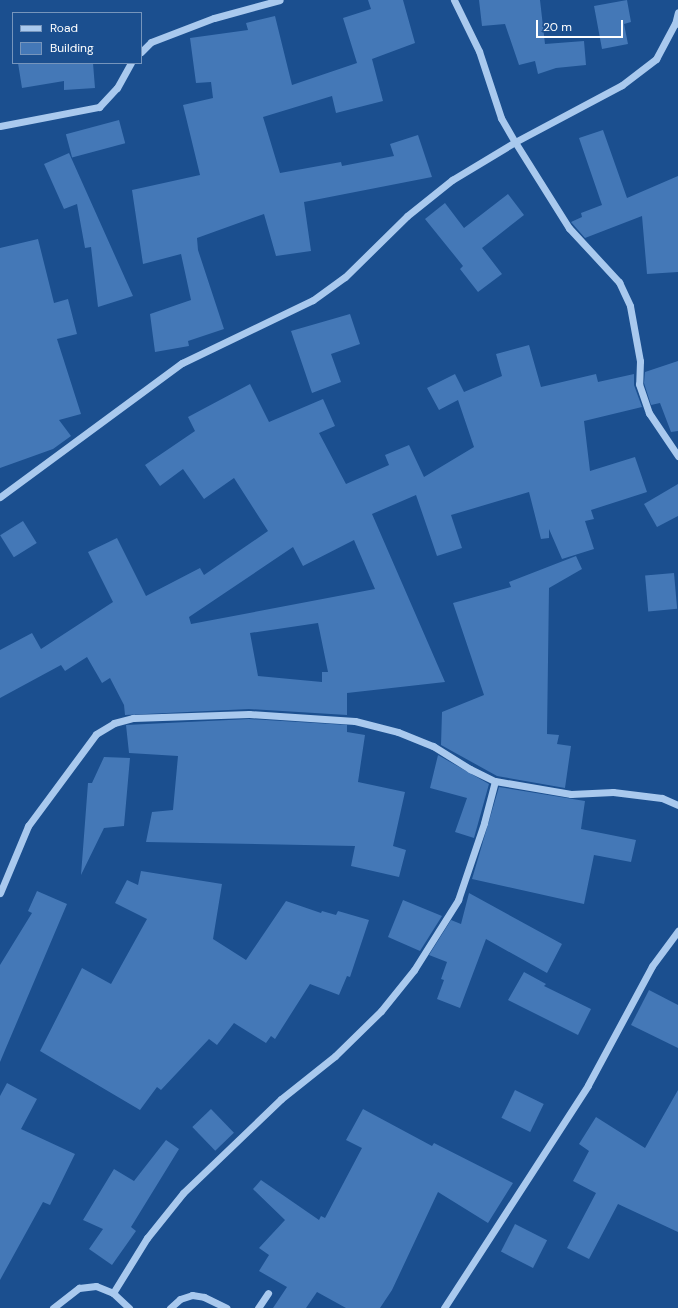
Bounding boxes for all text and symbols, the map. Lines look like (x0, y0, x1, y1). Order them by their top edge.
legend (12, 12, 142, 64)
scale bar (538, 12, 625, 38)
text: 20 m (543, 19, 572, 35)
text: Road (50, 20, 78, 36)
text: Building (50, 40, 94, 56)

